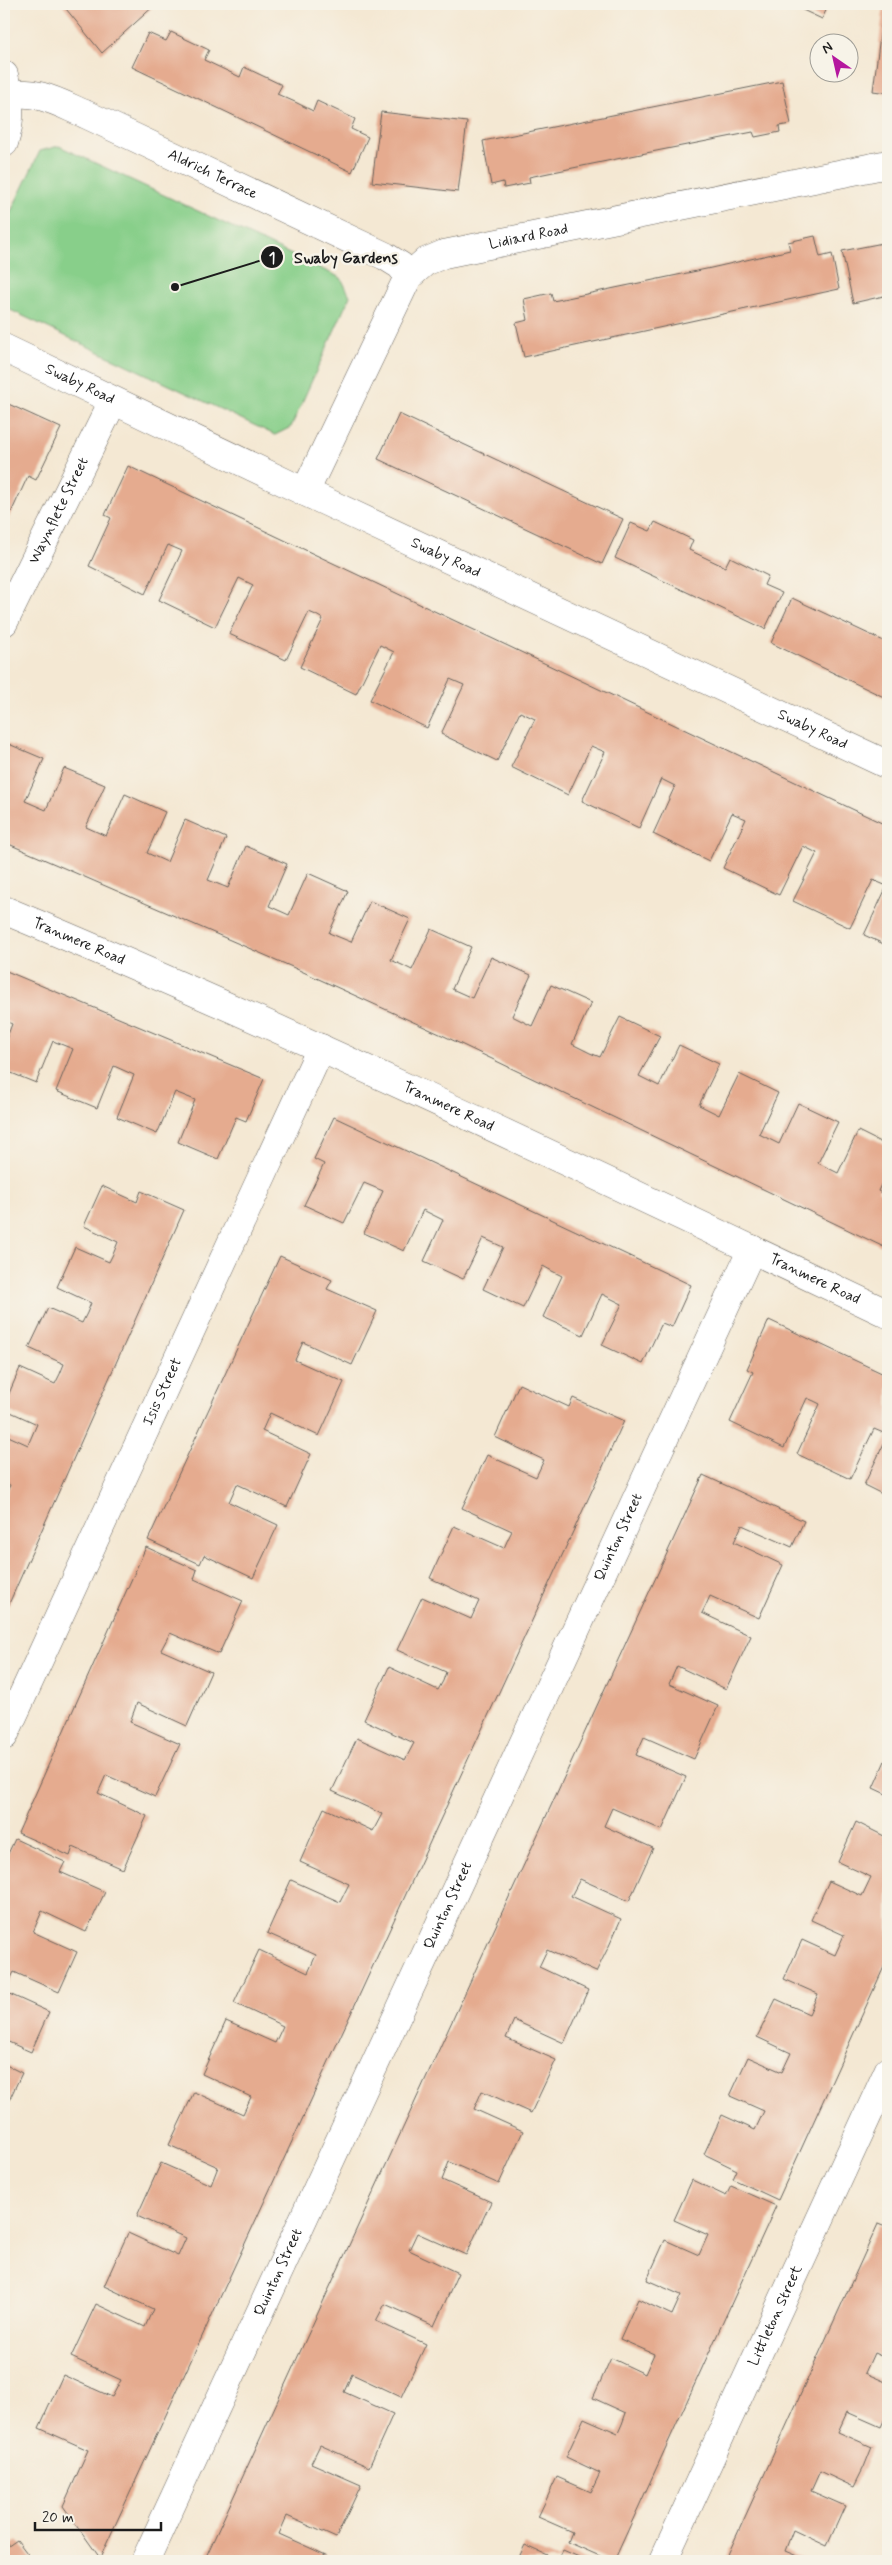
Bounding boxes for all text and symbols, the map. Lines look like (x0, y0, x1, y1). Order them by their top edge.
north arrow (810, 32, 860, 82)
text: N (818, 38, 836, 58)
street label: Aldrich Terrace (164, 145, 261, 204)
street label: Lidiard Road (487, 219, 570, 255)
callout: Swaby Gardens (260, 242, 408, 273)
text: Swaby Gardens (294, 248, 399, 269)
text: 1 (269, 249, 275, 269)
street label: Swaby Road (42, 359, 118, 409)
street label: Waynflete Street (24, 454, 94, 567)
street label: Swaby Road (407, 533, 484, 583)
street label: Swaby Road (774, 705, 851, 755)
street label: Tranmere Road (29, 913, 128, 970)
street label: Tranmere Road (399, 1077, 497, 1137)
street label: Tranmere Road (766, 1249, 864, 1309)
street label: Isis Street (138, 1355, 187, 1429)
street label: Quinton Street (590, 1490, 648, 1584)
street label: Quinton Street (419, 1858, 477, 1953)
street label: Quinton Street (250, 2225, 308, 2320)
street label: Littleton Street (744, 2262, 808, 2369)
scale bar (35, 2500, 161, 2532)
text: 20 m (42, 2508, 74, 2528)

